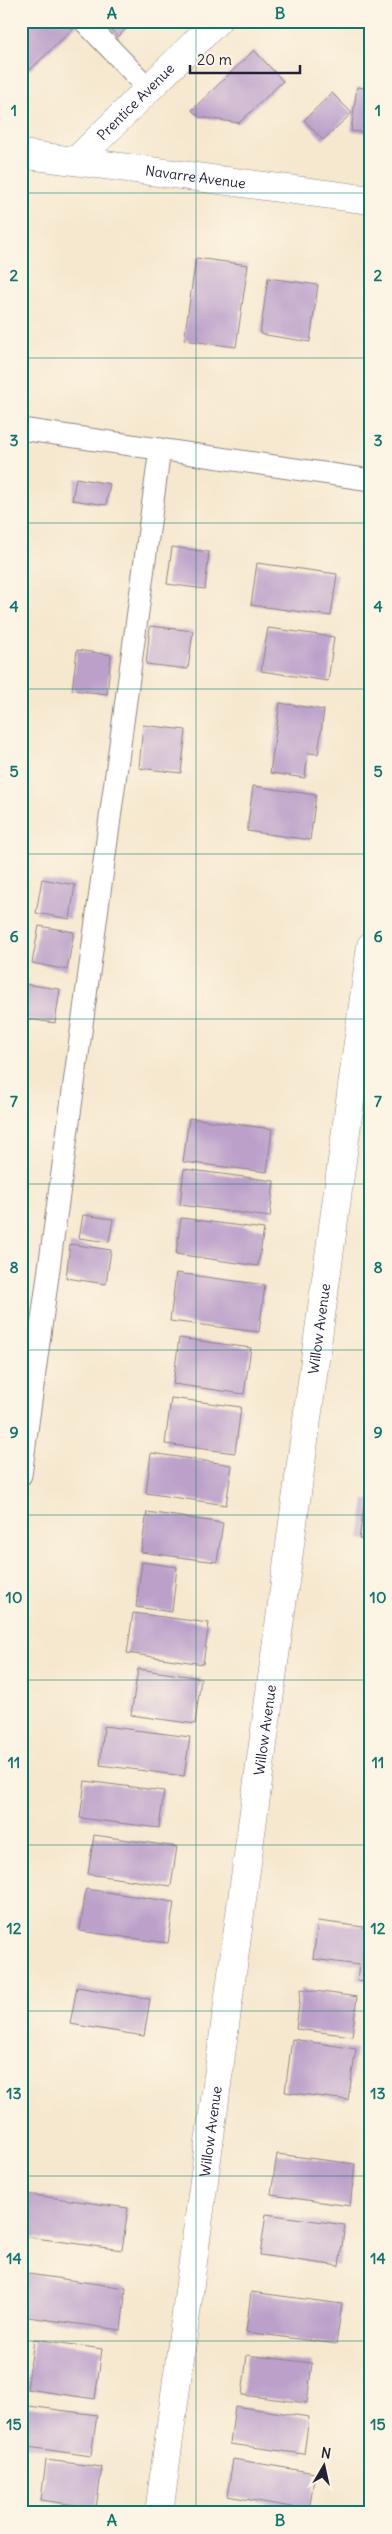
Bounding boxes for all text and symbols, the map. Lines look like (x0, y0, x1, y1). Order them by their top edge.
text: A (107, 3, 117, 23)
text: B (275, 3, 286, 23)
scale bar (190, 42, 300, 74)
text: 20 m (197, 50, 232, 69)
street label: Prentice Avenue (93, 60, 178, 144)
text: 1 (11, 100, 17, 120)
text: 1 (375, 100, 381, 120)
street label: Navarre Avenue (144, 161, 247, 192)
text: 2 (10, 265, 19, 285)
text: 2 (374, 265, 383, 285)
text: 3 (9, 430, 19, 450)
text: 3 (373, 430, 383, 450)
text: 4 (9, 596, 19, 616)
text: 4 (373, 596, 383, 616)
text: 5 (9, 761, 19, 781)
text: 5 (373, 761, 383, 781)
text: 6 (9, 926, 19, 946)
text: 6 (373, 926, 383, 946)
text: 7 (10, 1091, 18, 1111)
text: 7 (374, 1091, 382, 1111)
text: 8 (9, 1257, 19, 1277)
text: 8 (373, 1257, 383, 1277)
street label: Willow Avenue (304, 1282, 334, 1375)
text: 9 (9, 1422, 19, 1442)
text: 9 (373, 1422, 383, 1442)
text: 10 (6, 1587, 22, 1607)
text: 10 (370, 1587, 386, 1607)
street label: Willow Avenue (250, 1684, 280, 1777)
text: 11 (8, 1752, 20, 1772)
text: 11 (372, 1752, 384, 1772)
text: 12 (6, 1918, 22, 1938)
text: 12 (370, 1918, 386, 1938)
text: 13 (6, 2083, 22, 2103)
text: 13 (370, 2083, 386, 2103)
street label: Willow Avenue (196, 2085, 226, 2178)
text: 14 (6, 2248, 22, 2268)
text: 14 (370, 2248, 386, 2268)
text: 15 (6, 2414, 22, 2434)
text: 15 (370, 2414, 386, 2434)
north arrow (300, 2442, 350, 2492)
text: N (320, 2444, 332, 2463)
text: A (107, 2510, 117, 2530)
text: B (275, 2510, 286, 2530)

